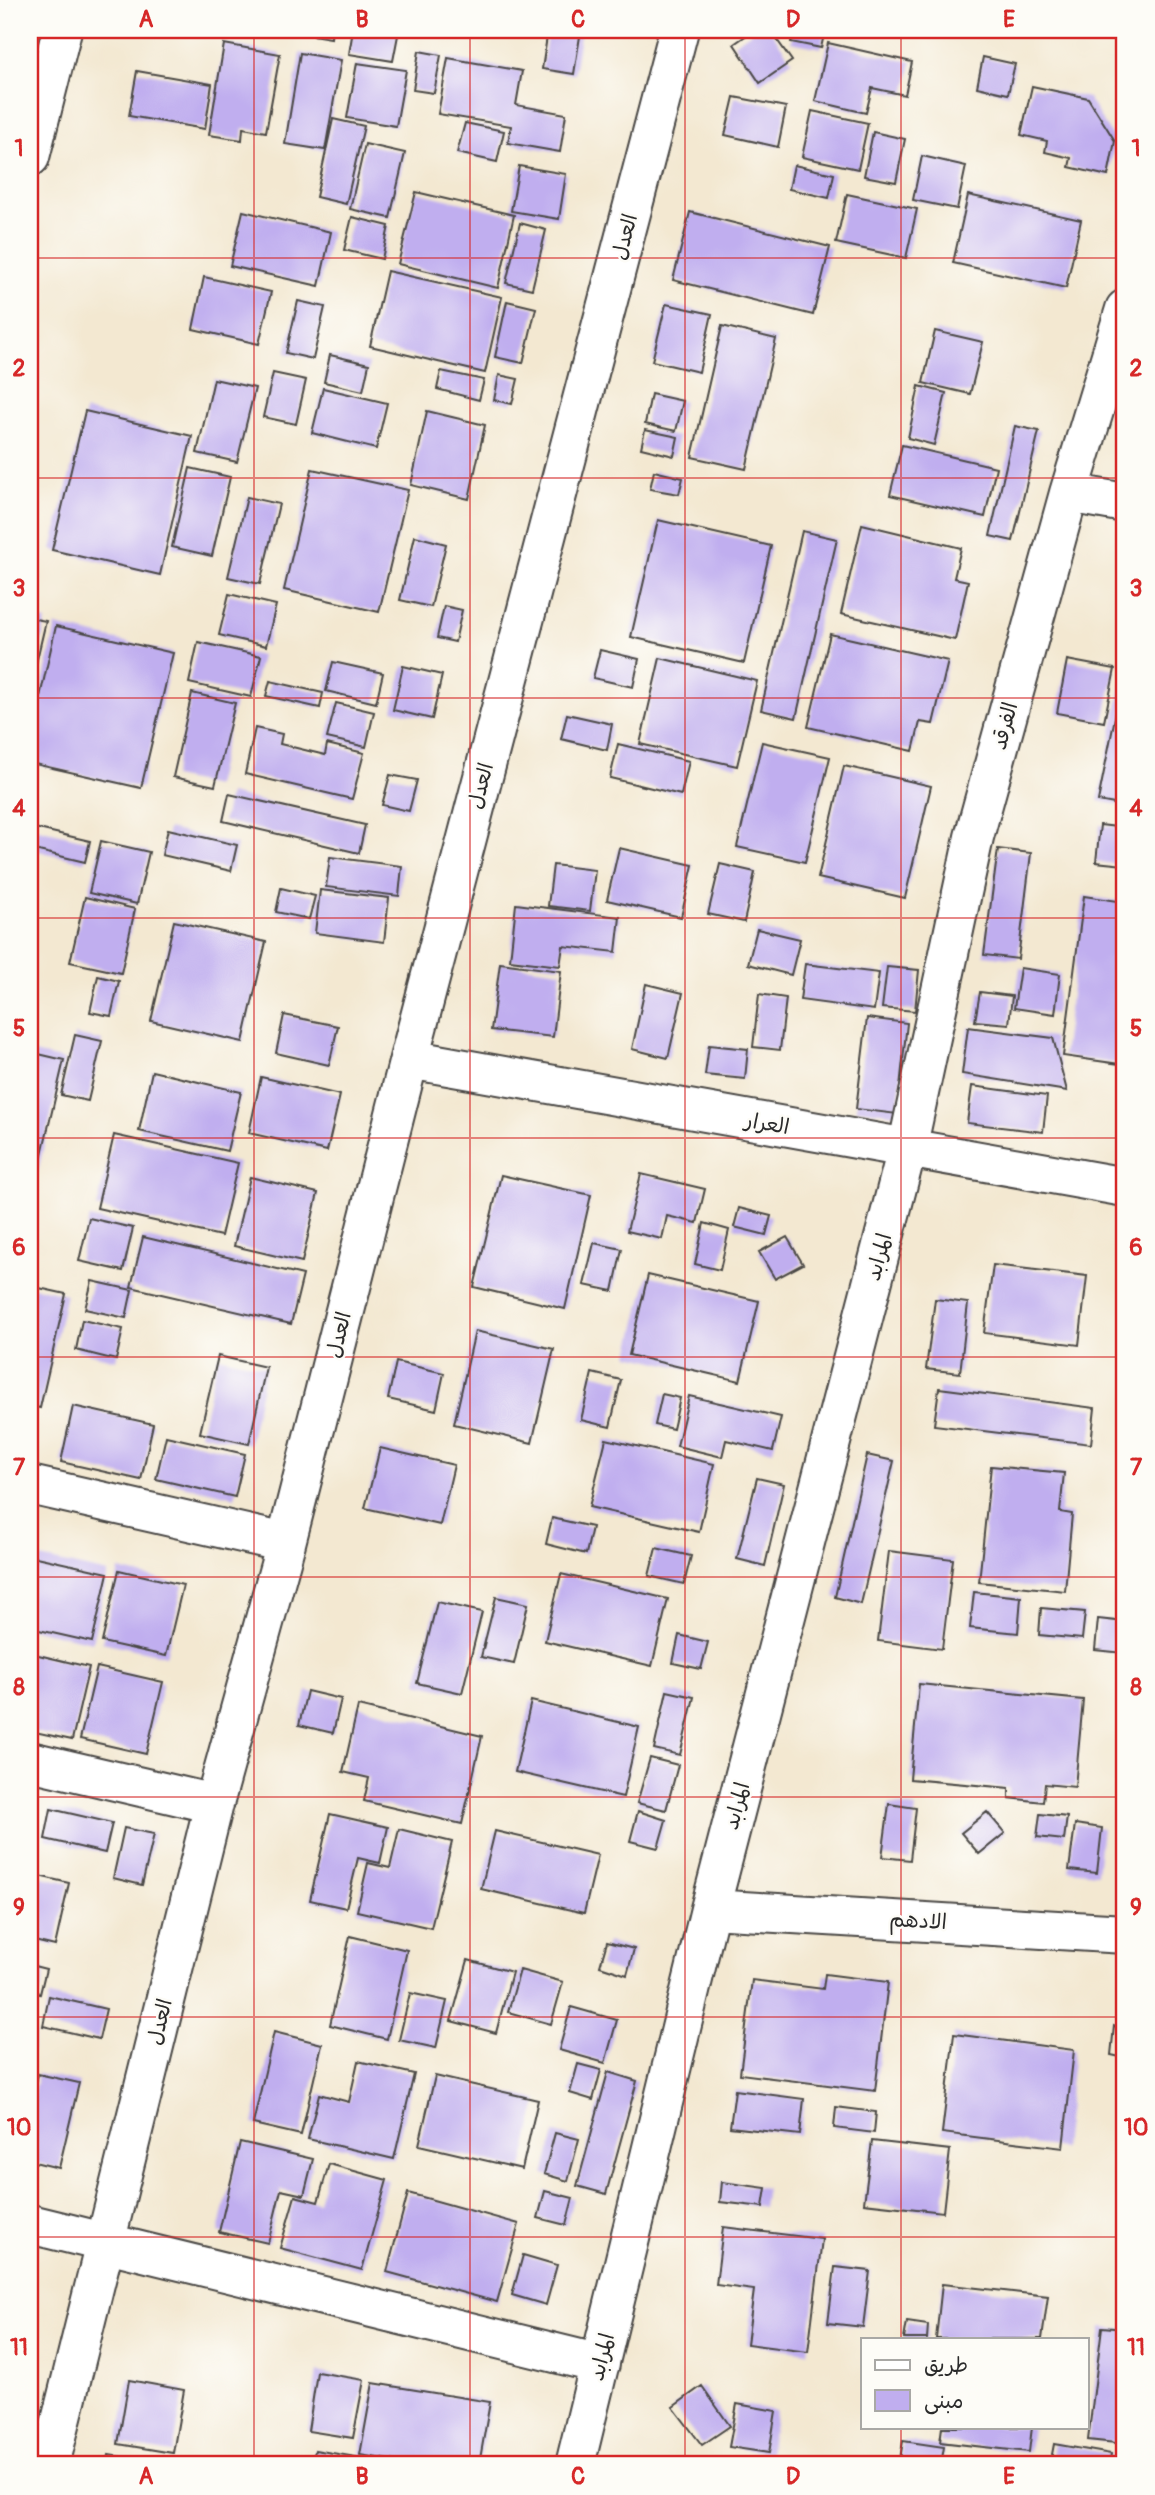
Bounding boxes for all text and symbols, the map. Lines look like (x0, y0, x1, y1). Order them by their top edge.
text: A (139, 5, 154, 34)
text: B (355, 5, 369, 34)
text: C (571, 5, 585, 34)
text: D (786, 5, 800, 34)
text: E (1003, 5, 1015, 34)
text: 1 (15, 134, 24, 163)
text: 1 (1132, 134, 1141, 163)
street label: العدل (606, 211, 644, 263)
text: 2 (13, 354, 26, 383)
text: 2 (1130, 354, 1143, 383)
text: 3 (13, 574, 25, 603)
text: 3 (1130, 574, 1142, 603)
street label: الفرقد (986, 699, 1024, 753)
street label: العدل (462, 760, 500, 812)
text: 4 (12, 794, 26, 823)
text: 4 (1129, 794, 1143, 823)
text: 5 (13, 1014, 25, 1043)
text: 5 (1130, 1014, 1142, 1043)
street label: العرار (741, 1107, 791, 1141)
street label: المرابد (860, 1230, 898, 1284)
text: 6 (12, 1233, 26, 1262)
text: 6 (1129, 1233, 1143, 1262)
street label: العدل (320, 1309, 358, 1361)
text: 7 (13, 1453, 26, 1482)
text: 7 (1130, 1453, 1143, 1482)
text: 8 (13, 1673, 25, 1702)
text: 8 (1130, 1673, 1142, 1702)
street label: المرابد (718, 1779, 756, 1833)
text: 9 (13, 1893, 25, 1922)
text: 9 (1130, 1893, 1142, 1922)
street label: الادهم (888, 1906, 947, 1938)
street label: العدل (141, 1996, 179, 2048)
text: 10 (7, 2113, 31, 2142)
text: 10 (1124, 2113, 1148, 2142)
street label: المرابد (583, 2330, 621, 2384)
text: 11 (10, 2333, 28, 2362)
text: 11 (1127, 2333, 1145, 2362)
legend (861, 2338, 1088, 2428)
text: طريق (924, 2352, 968, 2379)
text: مبنى (924, 2388, 963, 2415)
text: A (139, 2462, 154, 2491)
text: B (355, 2462, 369, 2491)
text: C (571, 2462, 585, 2491)
text: D (786, 2462, 800, 2491)
text: E (1003, 2462, 1015, 2491)

